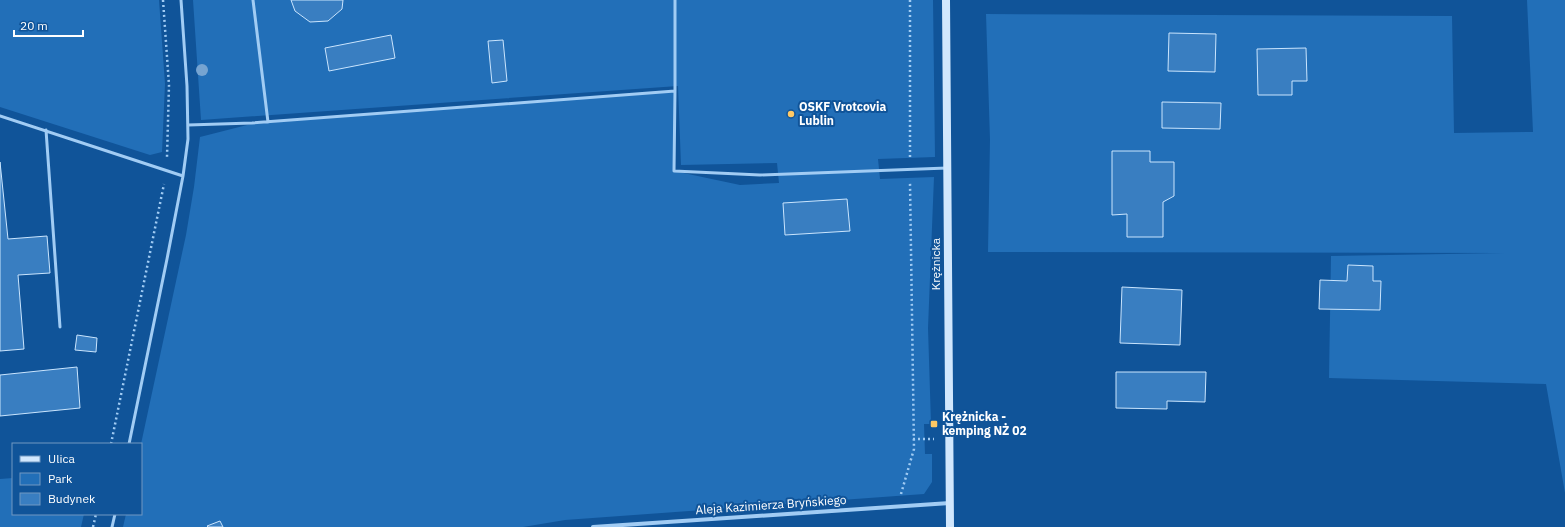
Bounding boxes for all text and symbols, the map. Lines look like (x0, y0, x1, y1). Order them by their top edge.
scale bar (14, 12, 83, 38)
text: 20 m (20, 18, 48, 33)
place label: OSKF Vrotcovia Lublin (799, 99, 887, 128)
marker: OSKF Vrotcovia Lublin (786, 109, 796, 119)
street label: Krężnicka (928, 237, 943, 290)
place label: Krężnicka - kemping NŻ 02 (942, 409, 1027, 438)
marker: Krężnicka - kemping NŻ 02 (929, 419, 939, 429)
legend (12, 443, 142, 515)
text: Ulica (48, 451, 75, 466)
text: Park (48, 471, 73, 486)
text: Budynek (48, 491, 96, 506)
street label: Aleja Kazimierza Bryńskiego (695, 492, 847, 517)

